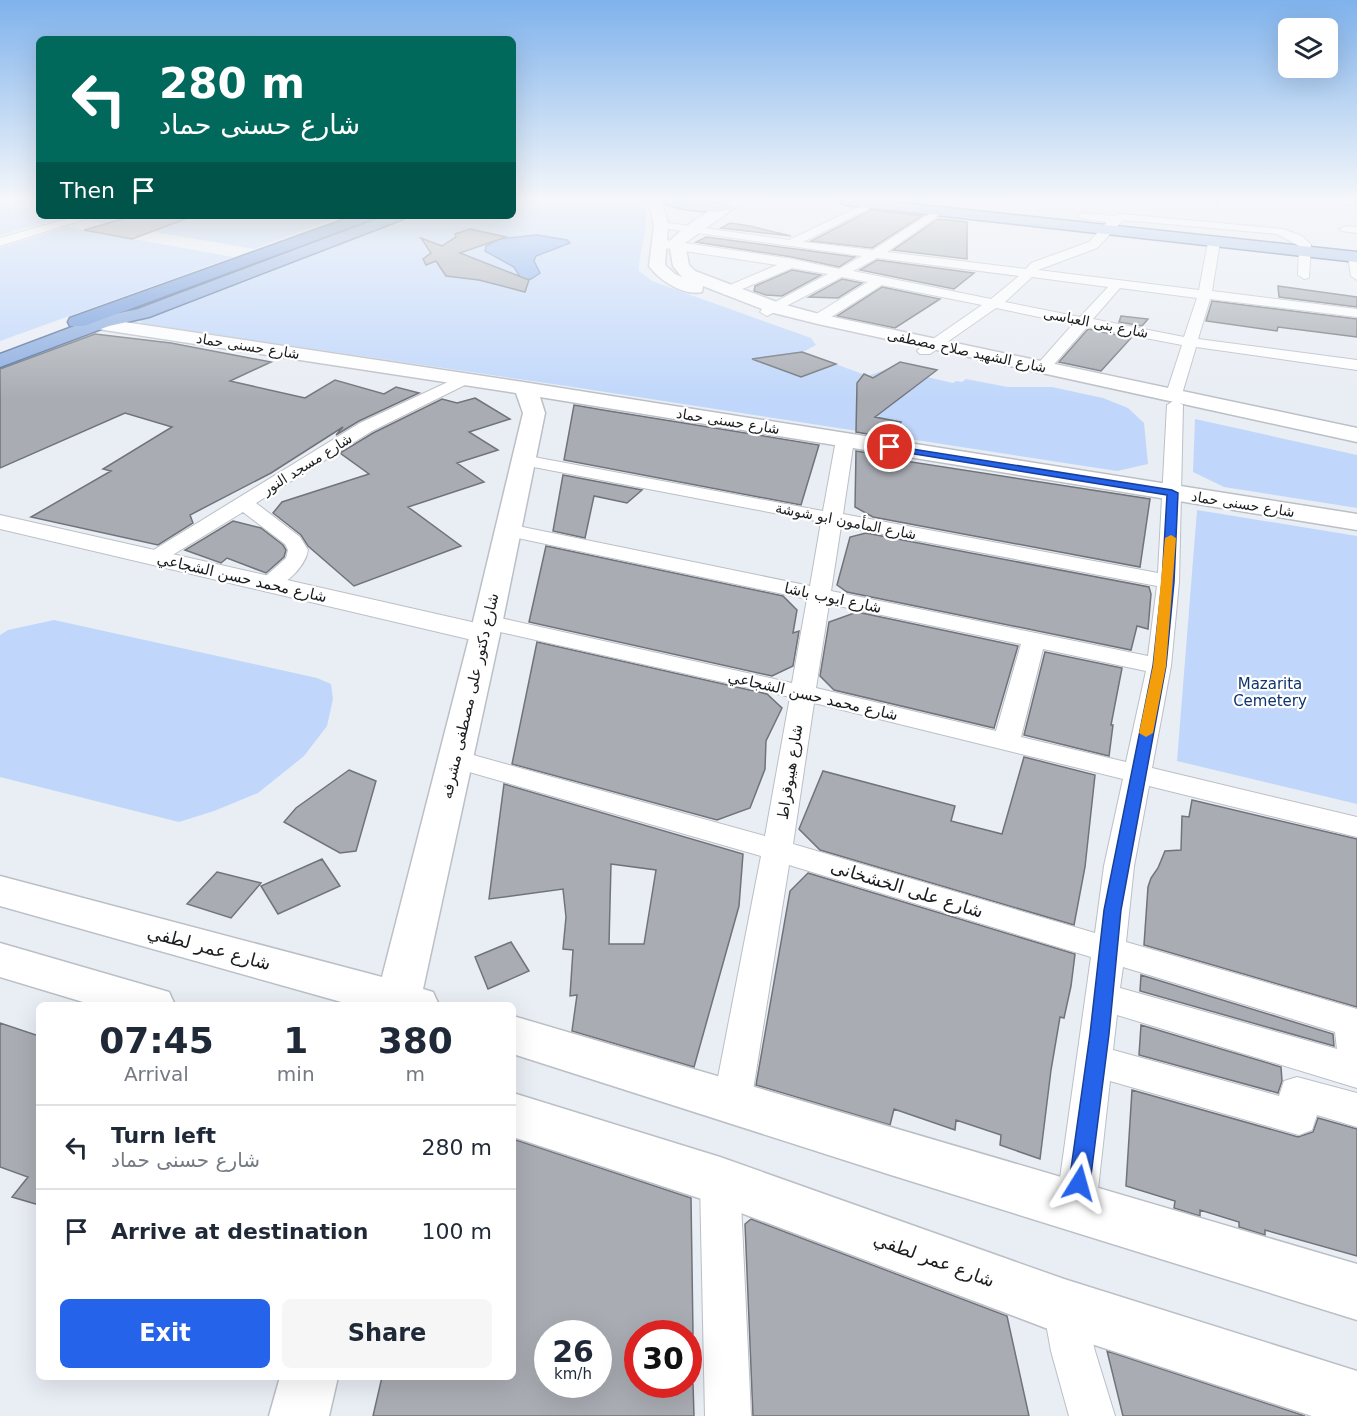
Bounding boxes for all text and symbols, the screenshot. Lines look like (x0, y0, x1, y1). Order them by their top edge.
map controls (1278, 18, 1338, 78)
button: layers (1278, 18, 1338, 78)
text: 280 m (159, 59, 305, 108)
icon: left (60, 60, 138, 138)
text: شارع حسنى حماد (159, 109, 360, 140)
icon: arrive (127, 174, 160, 207)
text: Then (60, 178, 115, 203)
street label: شارع بنى العباسى (1042, 305, 1150, 342)
street label: شارع الشهيد صلاح مصطفى (886, 326, 1048, 377)
street label: شارع حسنى حماد (195, 330, 301, 363)
street label: شارع حسنى حماد (675, 405, 781, 438)
pin (864, 421, 915, 472)
street label: شارع مسجد النور (258, 430, 355, 499)
icon: arrive (873, 430, 906, 463)
street label: شارع حسنى حماد (1190, 488, 1296, 521)
street label: شارع المأمون ابو شوشة (774, 498, 918, 543)
street label: شارع محمد حسن الشجاعي (155, 550, 329, 607)
street label: شارع ايوب باشا (783, 579, 883, 617)
street label: شارع دكتور على مصطفى مشرفه (438, 591, 502, 801)
street label: شارع محمد حسن الشجاعي (726, 668, 900, 725)
park label: Mazarita Cemetery (1233, 675, 1307, 710)
street label: شارع هيبوقراط (774, 723, 806, 821)
street label: شارع على الخشخانى (828, 855, 986, 923)
street label: شارع عمر لطفي (145, 921, 273, 975)
text: 07:45 (99, 1020, 214, 1061)
text: 1 (283, 1020, 308, 1061)
text: 380 (378, 1020, 453, 1061)
text: Arrival (124, 1062, 189, 1086)
text: min (277, 1062, 315, 1086)
text: m (406, 1062, 425, 1086)
text: Turn left (111, 1123, 216, 1148)
icon: left (60, 1131, 93, 1164)
text: 280 m (422, 1135, 492, 1160)
text: شارع حسنى حماد (111, 1148, 260, 1172)
position arrow (1047, 1151, 1111, 1215)
icon: arrive (60, 1215, 93, 1248)
text: Arrive at destination (111, 1219, 368, 1244)
text: 100 m (422, 1219, 492, 1244)
street label: شارع عمر لطفي (871, 1228, 997, 1292)
button: Exit (60, 1299, 270, 1368)
button: Share (282, 1299, 492, 1368)
speed limit sign: 30 (624, 1320, 702, 1398)
text: 26 (552, 1334, 594, 1369)
text: km/h (554, 1365, 592, 1383)

